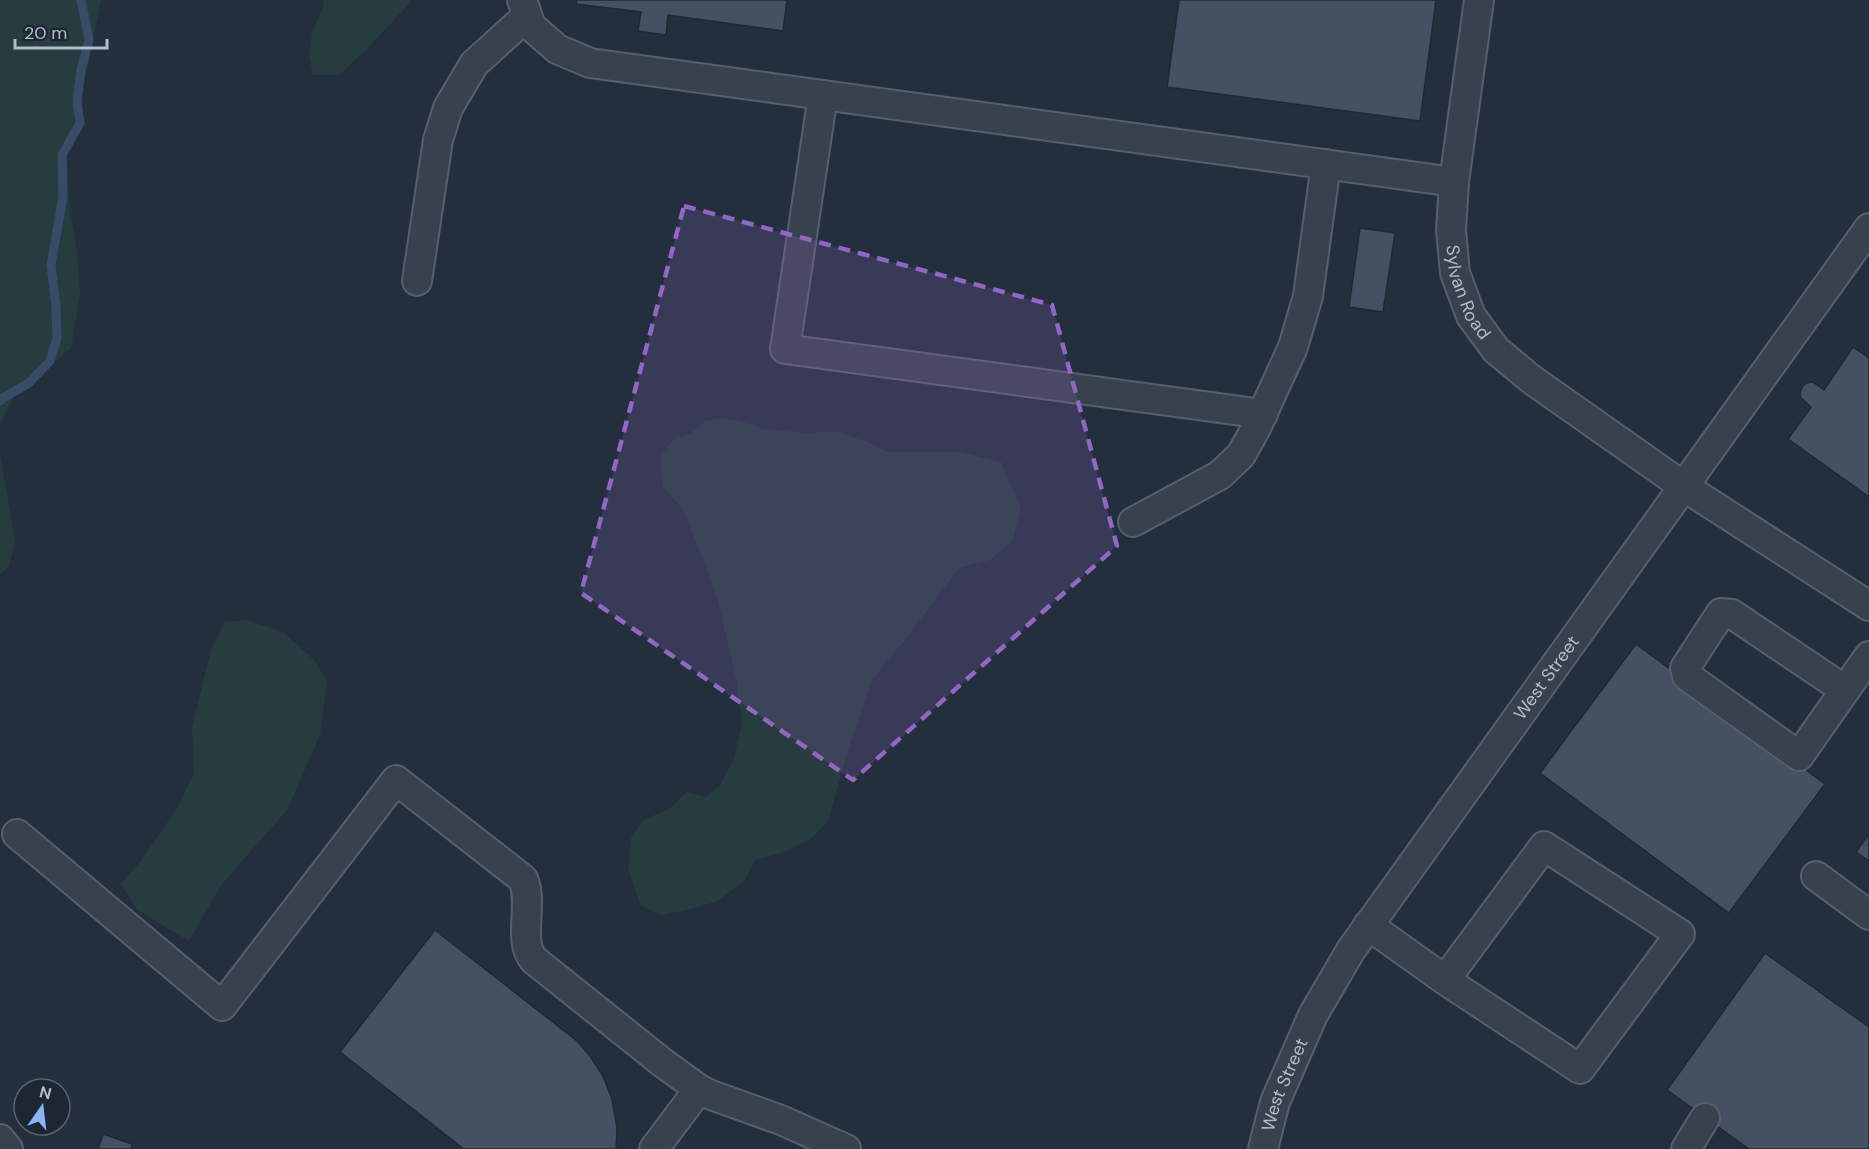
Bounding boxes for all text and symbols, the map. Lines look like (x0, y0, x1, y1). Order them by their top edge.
scale bar (15, 12, 106, 50)
text: 20 m (24, 21, 67, 45)
street label: Sylvan Road (1440, 244, 1496, 344)
street label: West Street (1508, 631, 1585, 725)
street label: West Street (1256, 1034, 1313, 1134)
north arrow (12, 1077, 72, 1137)
text: N (37, 1081, 54, 1105)

